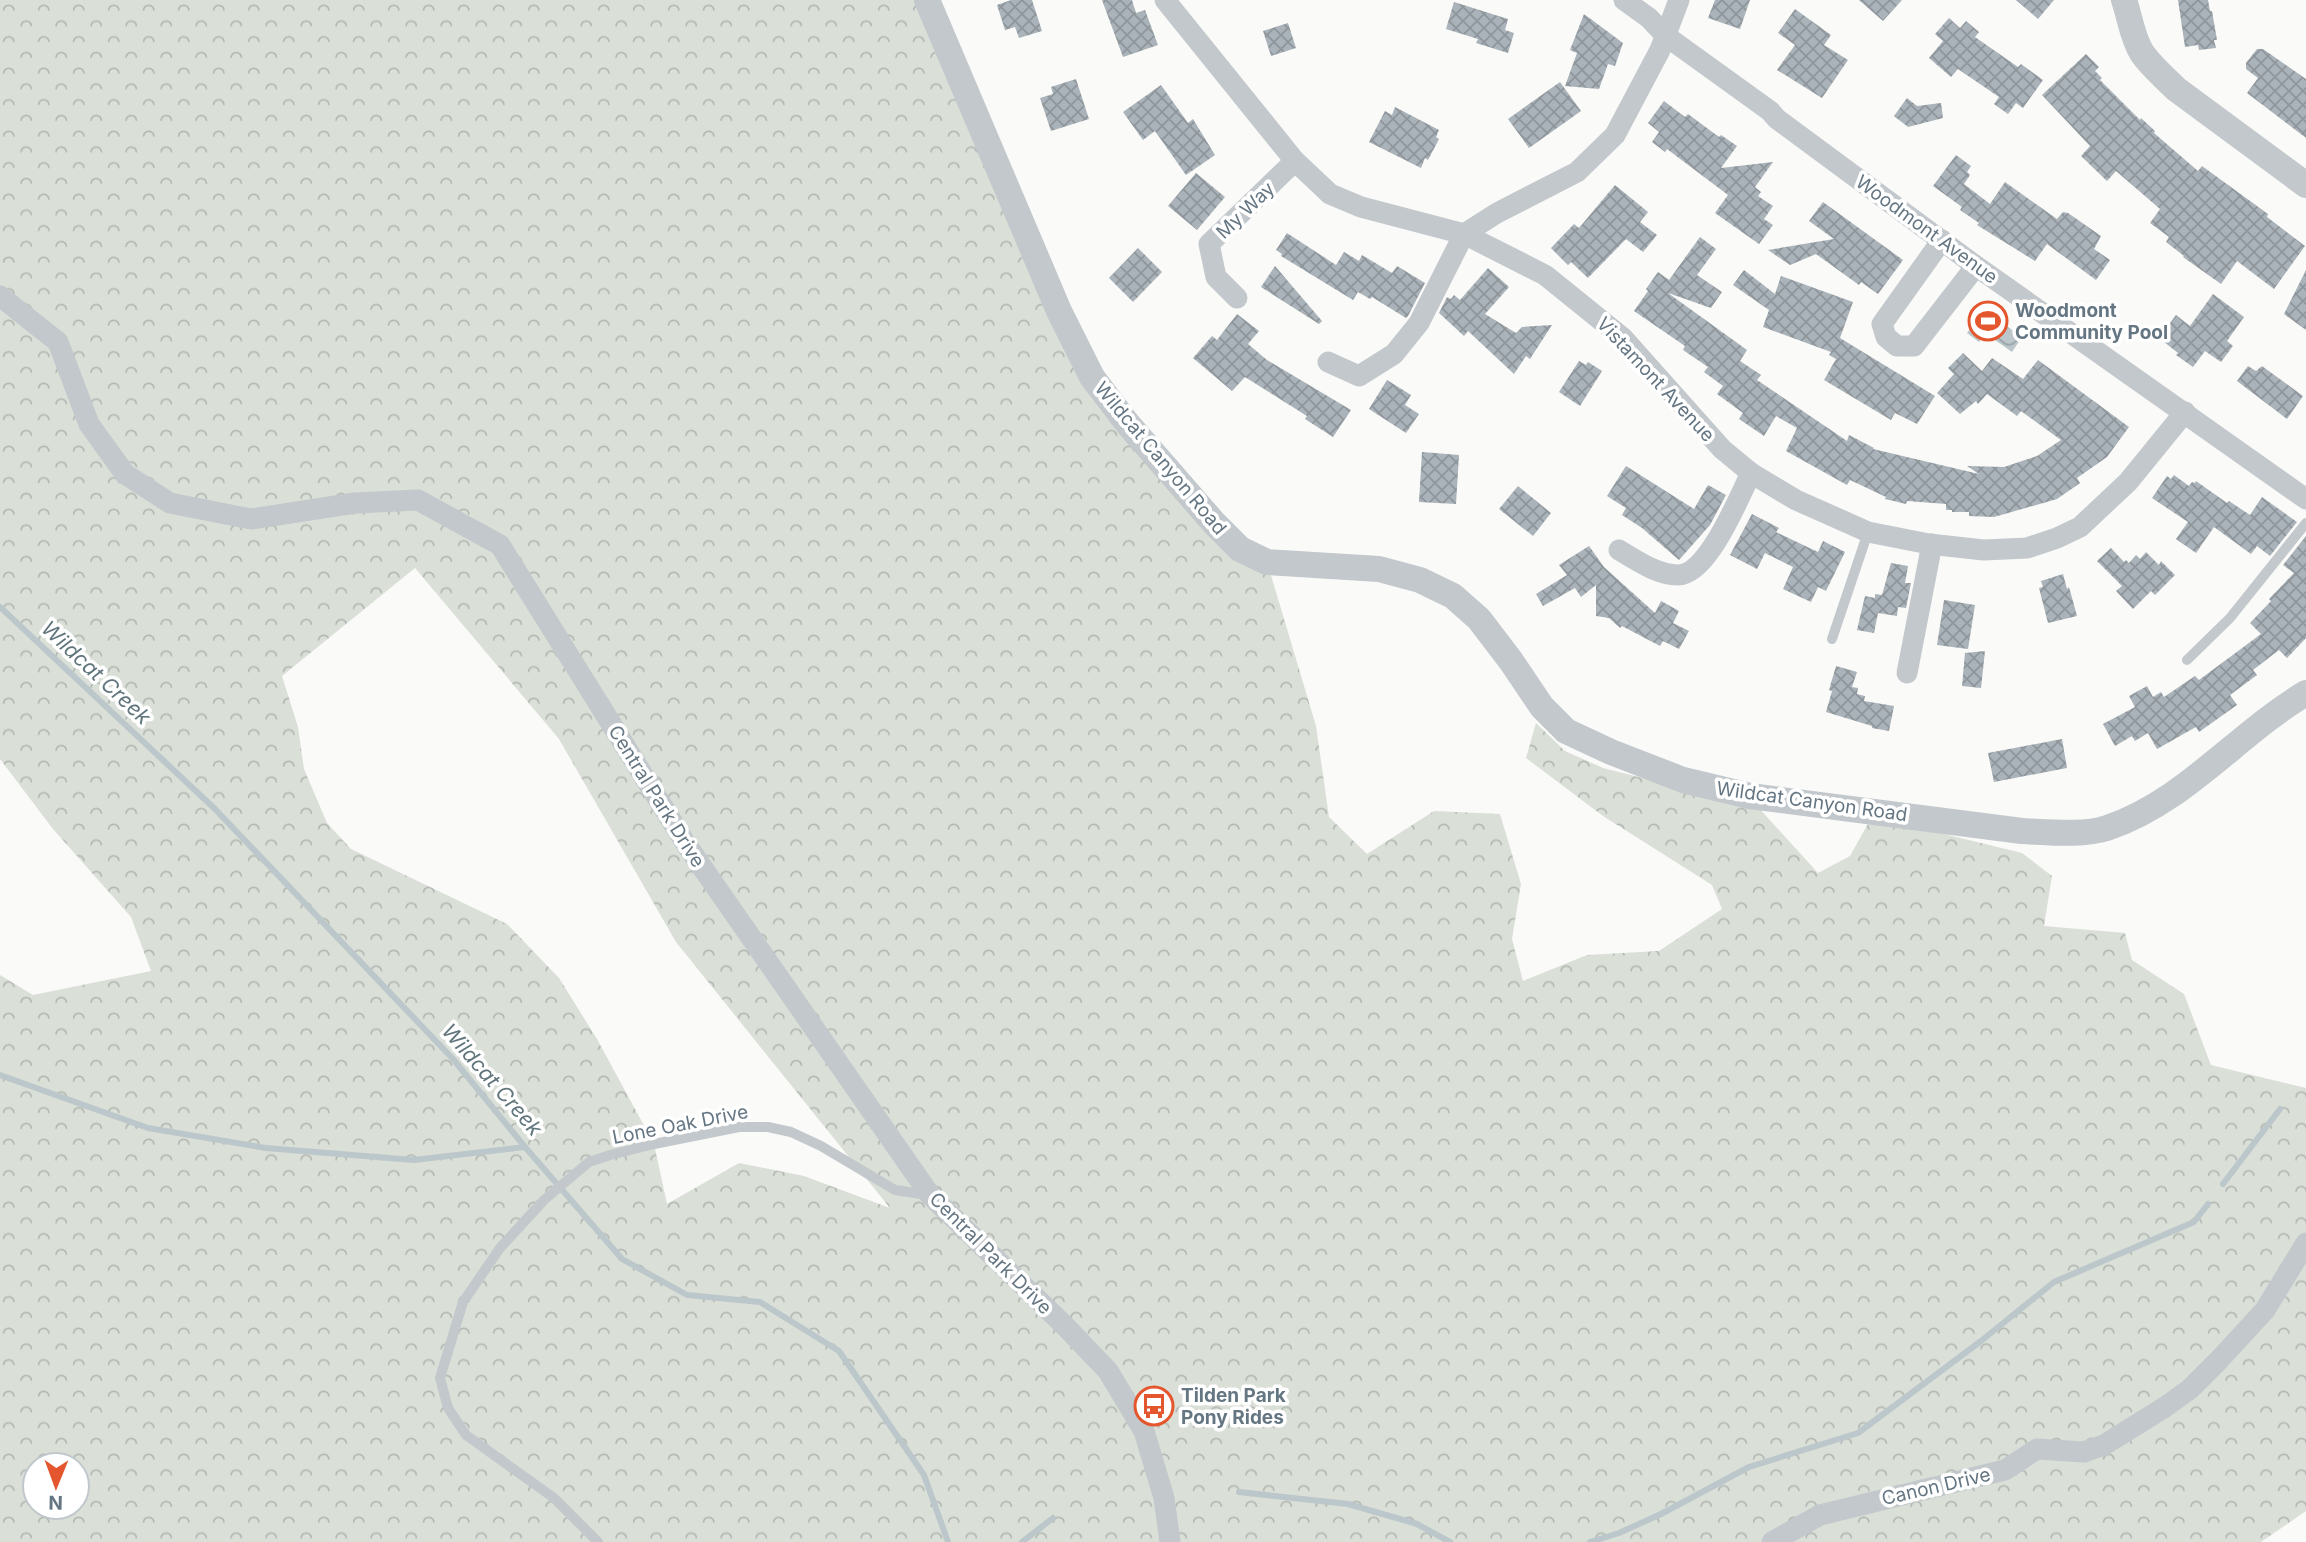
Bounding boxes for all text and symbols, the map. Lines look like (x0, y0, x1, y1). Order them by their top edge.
street label: Woodmont Avenue (1851, 170, 2002, 289)
street label: My Way (1211, 177, 1279, 244)
place label: Woodmont Community Pool (2015, 299, 2168, 344)
sports icon: Woodmont Community Pool (1967, 300, 2009, 342)
street label: Vistamont Avenue (1592, 312, 1719, 447)
street label: Wildcat Canyon Road (1090, 377, 1231, 539)
water label: Wildcat Creek (37, 616, 156, 730)
street label: Central Park Drive (604, 721, 710, 872)
street label: Wildcat Canyon Road (1715, 777, 1909, 826)
water label: Wildcat Creek (437, 1019, 548, 1141)
street label: Lone Oak Drive (610, 1100, 750, 1149)
street label: Central Park Drive (925, 1187, 1057, 1319)
place label: Tilden Park Pony Rides (1181, 1384, 1286, 1429)
bus stop icon: Tilden Park Pony Rides (1133, 1385, 1175, 1427)
north arrow (21, 1451, 91, 1521)
street label: Canon Drive (1880, 1463, 1993, 1510)
text: N (48, 1491, 63, 1514)

